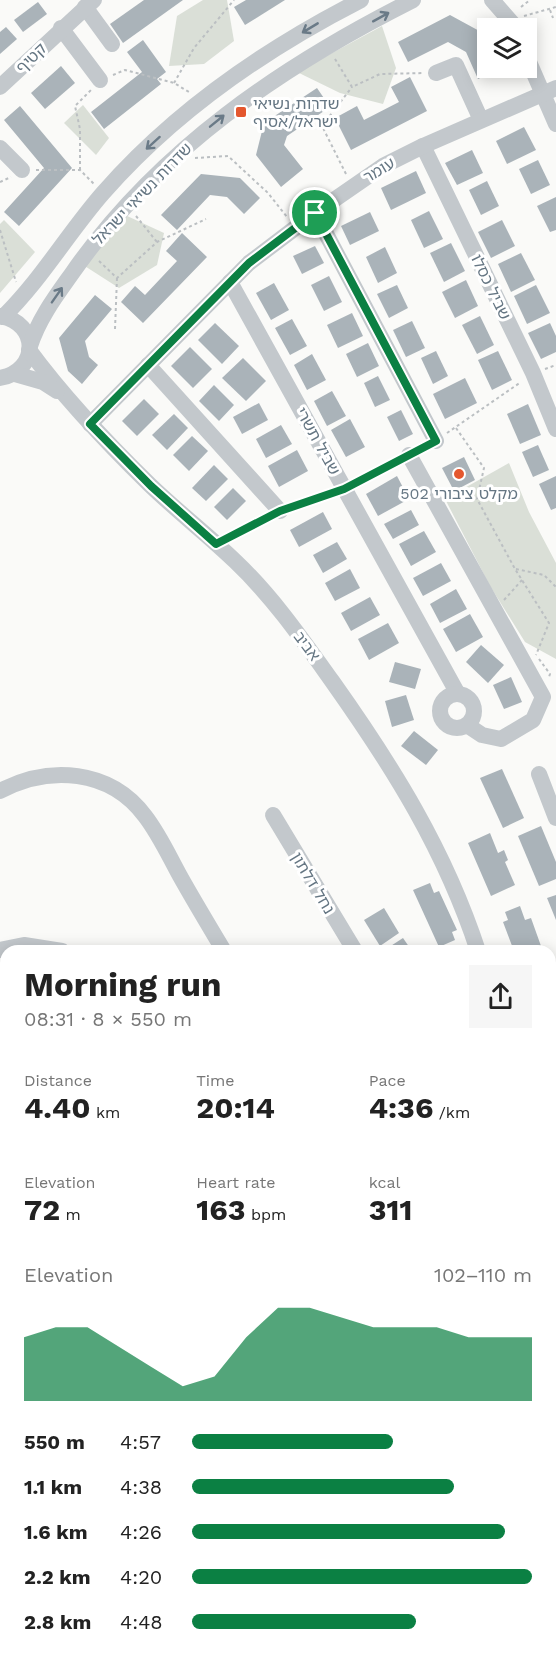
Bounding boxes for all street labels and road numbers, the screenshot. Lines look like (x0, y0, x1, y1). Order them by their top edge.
street label: קטיף (12, 39, 50, 77)
street label: שדרות נשיאי ישראל (88, 139, 196, 249)
street label: עומר (360, 153, 398, 187)
street label: שביל כסלו (467, 251, 515, 323)
street label: שביל תשרי (292, 404, 344, 478)
street label: אביב (290, 627, 324, 665)
street label: נחל דלתון (287, 849, 339, 917)

